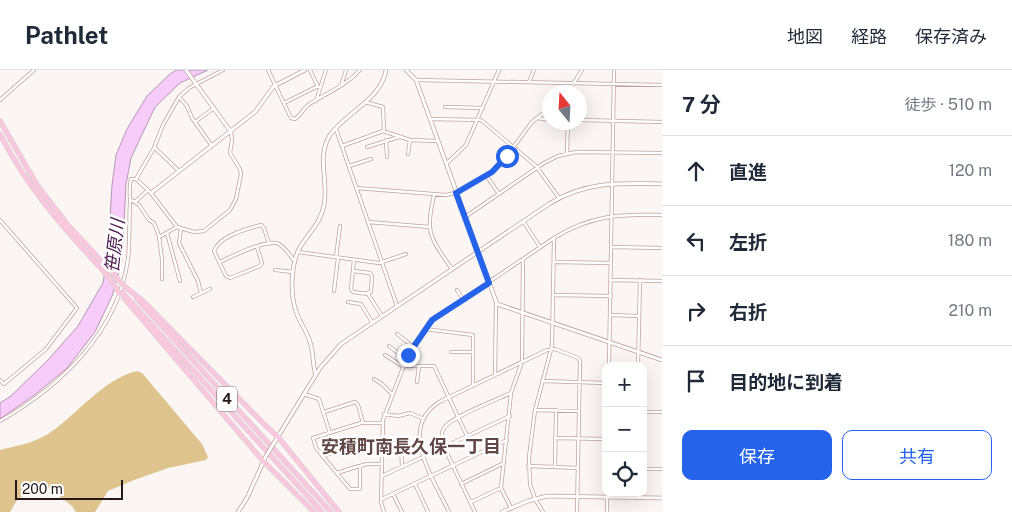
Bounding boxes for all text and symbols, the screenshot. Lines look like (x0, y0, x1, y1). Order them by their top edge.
text: Pathlet (25, 21, 108, 49)
text: 地図 (787, 26, 823, 47)
text: 経路 (851, 26, 887, 47)
text: 保存済み (915, 26, 987, 47)
north arrow (542, 85, 587, 130)
text: 7 分 (682, 92, 721, 117)
text: 徒歩 · 510 m (904, 95, 992, 114)
route start (496, 145, 519, 168)
icon: ahead (682, 157, 710, 185)
text: 直進 (729, 161, 767, 183)
text: 120 m (948, 161, 992, 180)
water label: 笹原川 (101, 216, 128, 274)
icon: left (682, 227, 710, 255)
text: 左折 (729, 231, 767, 253)
text: 180 m (948, 231, 992, 250)
icon: right (682, 297, 710, 325)
text: 右折 (729, 301, 767, 323)
text: 210 m (948, 301, 992, 320)
route end (397, 344, 420, 367)
map controls (602, 362, 647, 497)
button: + (602, 362, 647, 407)
icon: arrive (682, 367, 710, 395)
text: 目的地に到着 (729, 371, 843, 393)
road number: 4 (217, 386, 237, 412)
button: − (602, 407, 647, 452)
button: 保存 (682, 430, 832, 480)
button: 共有 (842, 430, 992, 480)
district label: 安積町南長久保一丁目 (321, 436, 501, 457)
button: locate (602, 452, 647, 497)
scale bar (15, 477, 122, 500)
text: 200 m (22, 481, 63, 497)

